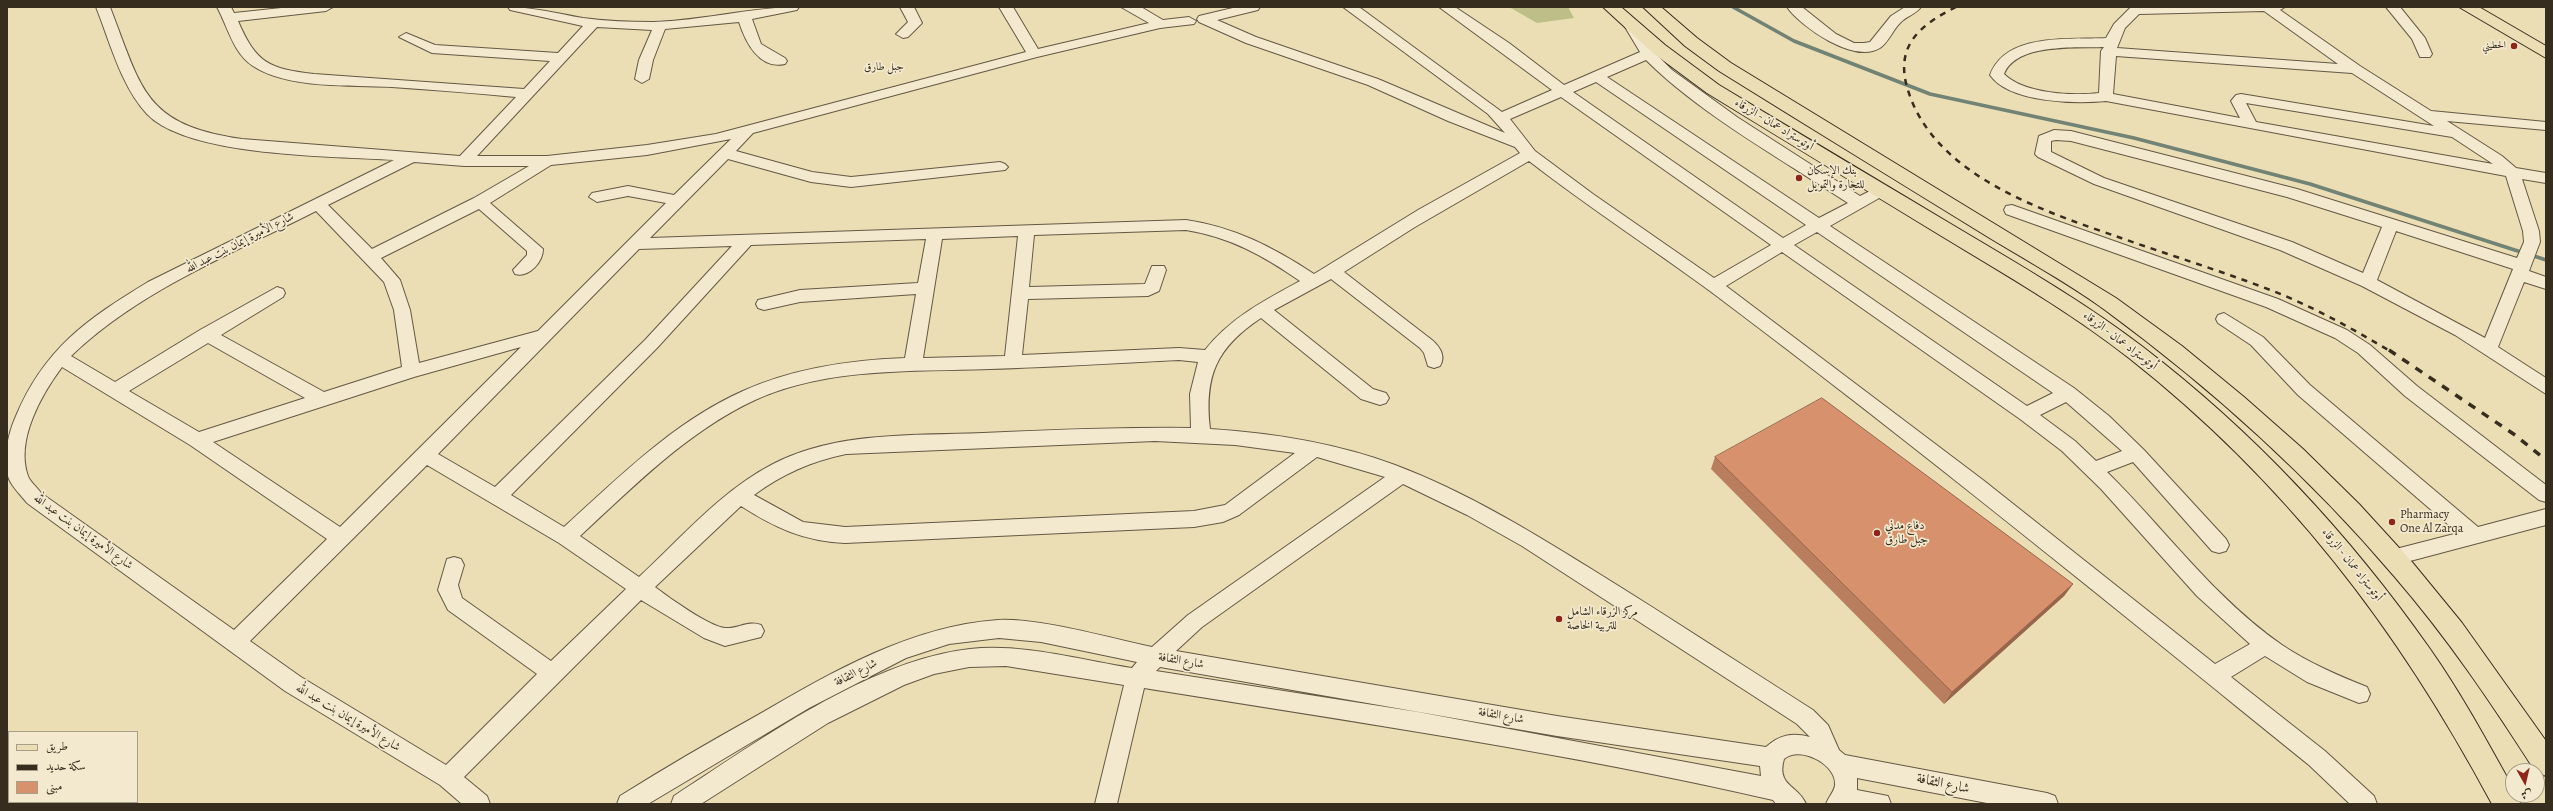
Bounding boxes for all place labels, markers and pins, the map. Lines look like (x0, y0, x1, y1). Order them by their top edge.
place label: الحطيني (2482, 40, 2506, 52)
marker: الحطيني (2509, 41, 2519, 51)
place label: بنك الإسكان للتجارة والتمويل (1807, 164, 1864, 192)
marker: بنك الإسكان للتجارة والتمويل (1794, 173, 1804, 183)
place label: Pharmacy One Al Zarqa (2400, 508, 2463, 536)
marker: Pharmacy One Al Zarqa (2387, 517, 2397, 527)
place label: دفاع مدني جبل طارق (1885, 519, 1928, 547)
marker: دفاع مدني جبل طارق (1872, 528, 1882, 538)
place label: مركز الزرقاء الشامل للتربية الخاصة (1567, 605, 1638, 633)
marker: مركز الزرقاء الشامل للتربية الخاصة (1554, 614, 1564, 624)

